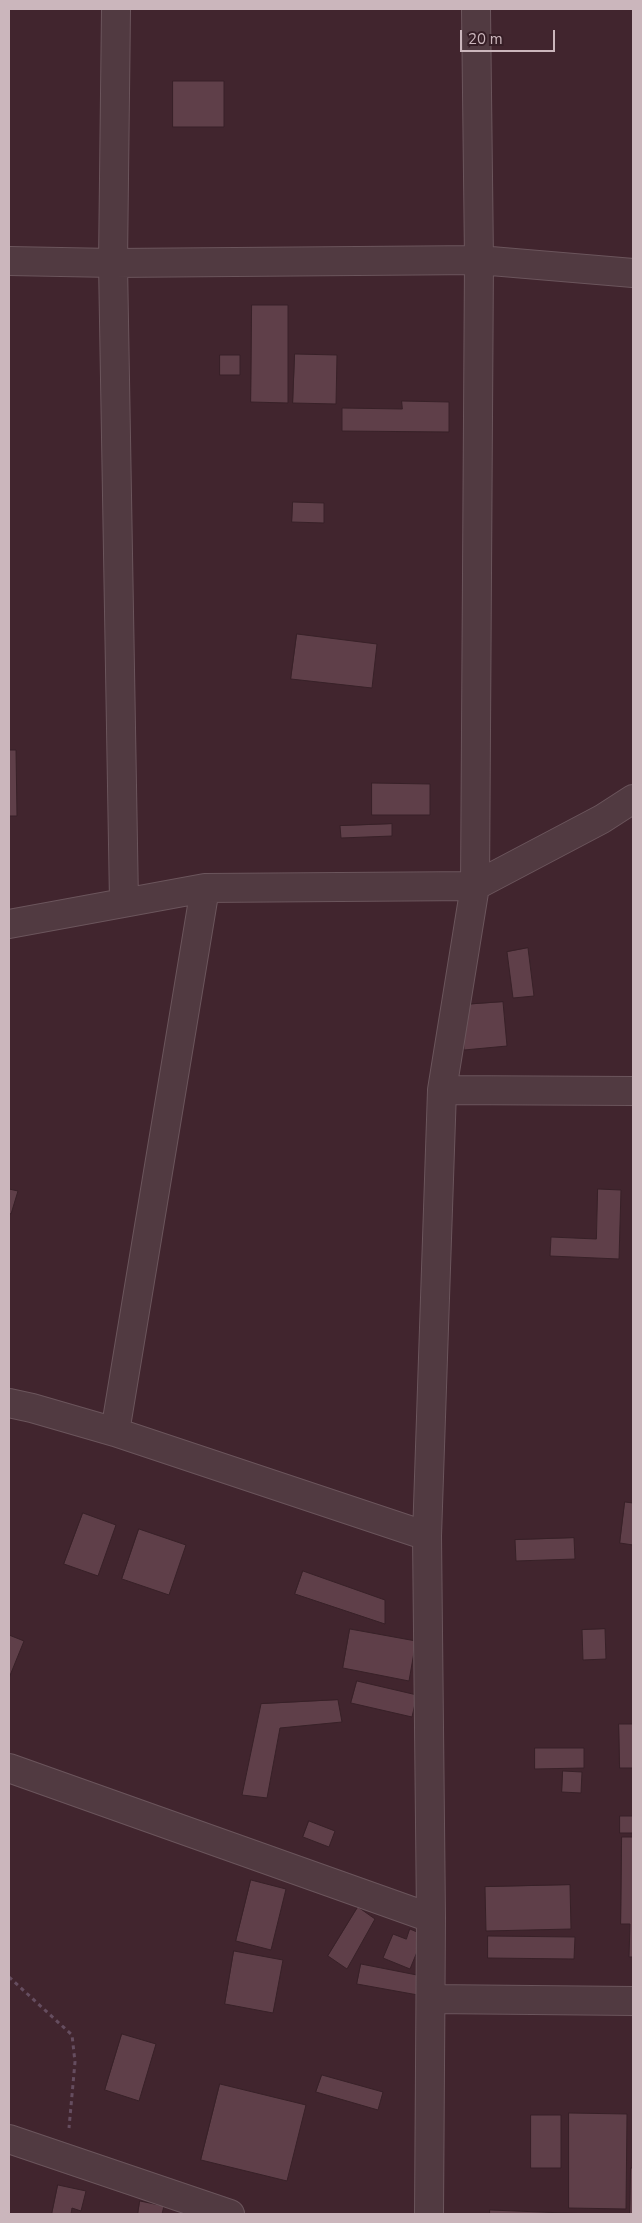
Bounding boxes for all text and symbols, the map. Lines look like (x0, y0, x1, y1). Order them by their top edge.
scale bar (462, 20, 557, 52)
text: 20 m (468, 29, 503, 49)

